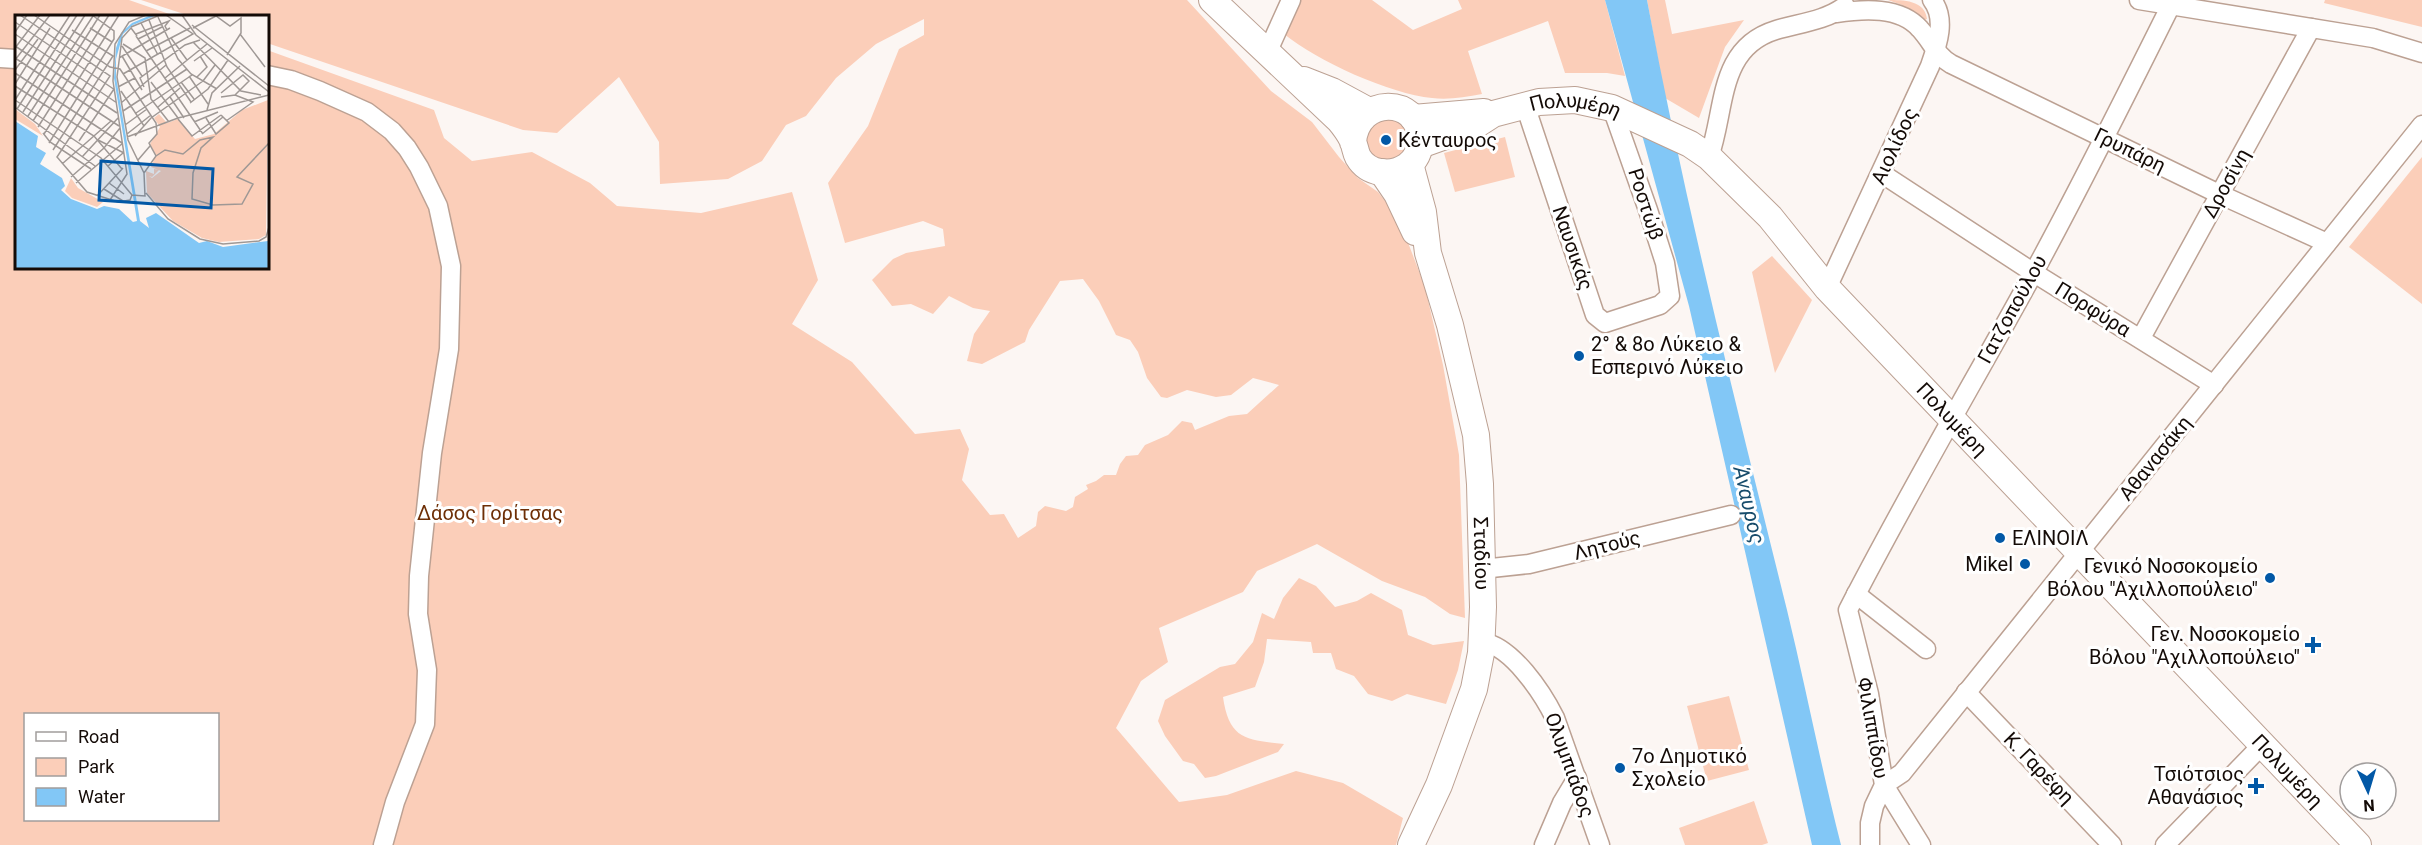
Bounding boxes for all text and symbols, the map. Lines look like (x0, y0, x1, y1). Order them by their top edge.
inset map (15, 15, 268, 268)
street label: Πολυμέρη (1527, 88, 1625, 123)
street label: Αιολίδος (1866, 104, 1922, 188)
street label: Γρυπάρη (2090, 122, 2170, 178)
place label: Κένταυρος (1398, 128, 1497, 152)
marker: Κένταυρος (1379, 133, 1393, 147)
street label: Δροσίνη (2197, 144, 2255, 222)
street label: Ροστώβ (1623, 165, 1669, 243)
street label: Ναυσικάς (1547, 203, 1599, 293)
street label: Γατζοπούλου (1972, 251, 2052, 367)
street label: Πορφύρα (2051, 276, 2136, 342)
place label: 2° & 8ο Λύκειο & Εσπερινό Λύκειο (1591, 332, 1743, 379)
marker: 2° & 8ο Λύκειο & Εσπερινό Λύκειο (1572, 349, 1586, 363)
street label: Πολυμέρη (1912, 377, 1993, 461)
street label: Αθανασάκη (2114, 411, 2196, 505)
water label: Άναυρος (1728, 463, 1770, 546)
park label: Δάσος Γορίτσας (417, 501, 563, 525)
street label: Σταδίου (1469, 517, 1495, 590)
street label: Λητούς (1571, 525, 1643, 565)
place label: ΕΛΙΝΟΙΛ (2012, 526, 2089, 550)
marker: ΕΛΙΝΟΙΛ (1993, 531, 2007, 545)
place label: Mikel (1965, 552, 2013, 576)
place label: Γενικό Νοσοκομείο Βόλου "Αχιλλοπούλειο" (2047, 554, 2258, 601)
marker: Mikel (2018, 557, 2032, 571)
marker: Γενικό Νοσοκομείο Βόλου "Αχιλλοπούλειο" (2263, 571, 2277, 585)
place label: Γεν. Νοσοκομείο Βόλου "Αχιλλοπούλειο" (2089, 622, 2300, 669)
marker: Γεν. Νοσοκομείο Βόλου "Αχιλλοπούλειο" (2304, 636, 2322, 654)
street label: Φιλιππίδου (1852, 676, 1894, 780)
street label: Ολυμπιάδος (1540, 709, 1600, 821)
legend (24, 713, 219, 821)
text: Road (78, 726, 119, 747)
street label: Κ. Γαρέφη (1999, 727, 2079, 809)
street label: Πολυμέρη (2247, 729, 2328, 813)
place label: 7ο Δημοτικό Σχολείο (1632, 744, 1747, 791)
text: Park (78, 756, 115, 777)
marker: 7ο Δημοτικό Σχολείο (1613, 761, 1627, 775)
north arrow (2338, 761, 2398, 821)
place label: Τσιότσιος Αθανάσιος (2147, 762, 2244, 809)
marker: Τσιότσιος Αθανάσιος (2249, 779, 2263, 793)
text: Water (78, 786, 125, 807)
text: N (2363, 796, 2375, 815)

